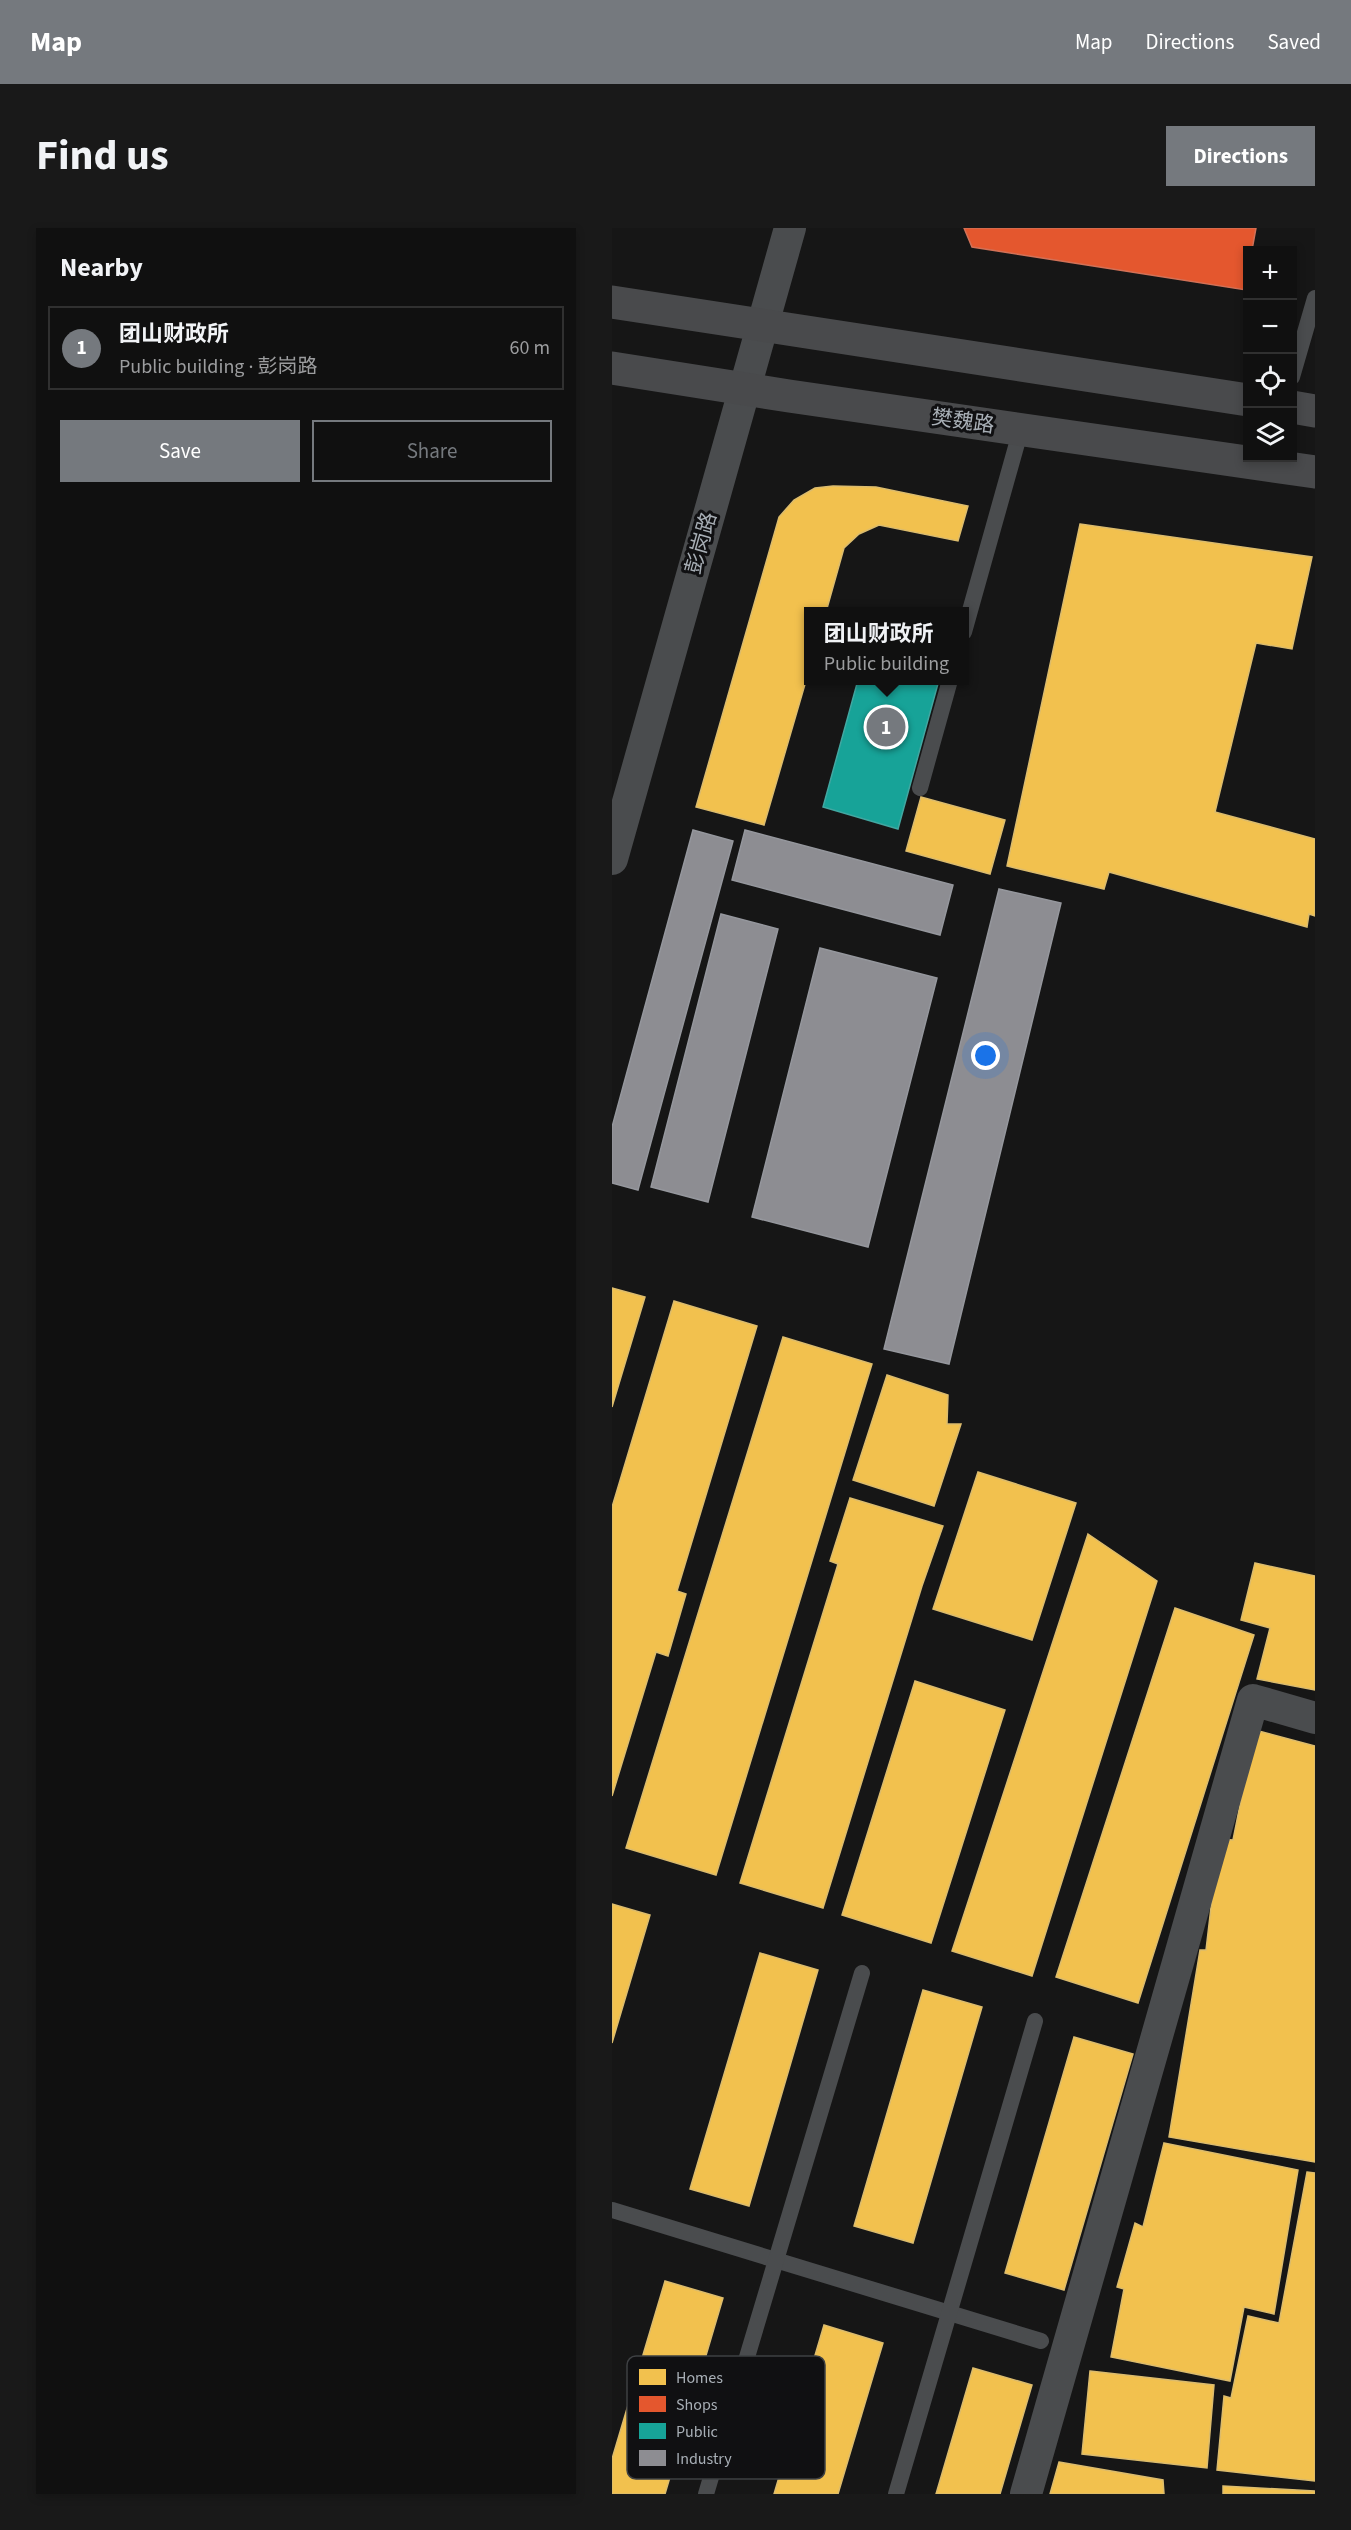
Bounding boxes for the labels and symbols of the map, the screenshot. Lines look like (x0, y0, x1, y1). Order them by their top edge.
street label: 樊魏路 (930, 402, 996, 440)
street label: 彭岗路 (678, 509, 724, 577)
pin: 1 (866, 704, 906, 750)
your location (971, 1041, 1000, 1070)
legend (627, 2356, 825, 2479)
text: Homes (676, 2367, 723, 2389)
text: Shops (676, 2394, 718, 2416)
text: Public (676, 2421, 718, 2443)
text: Industry (676, 2448, 732, 2470)

